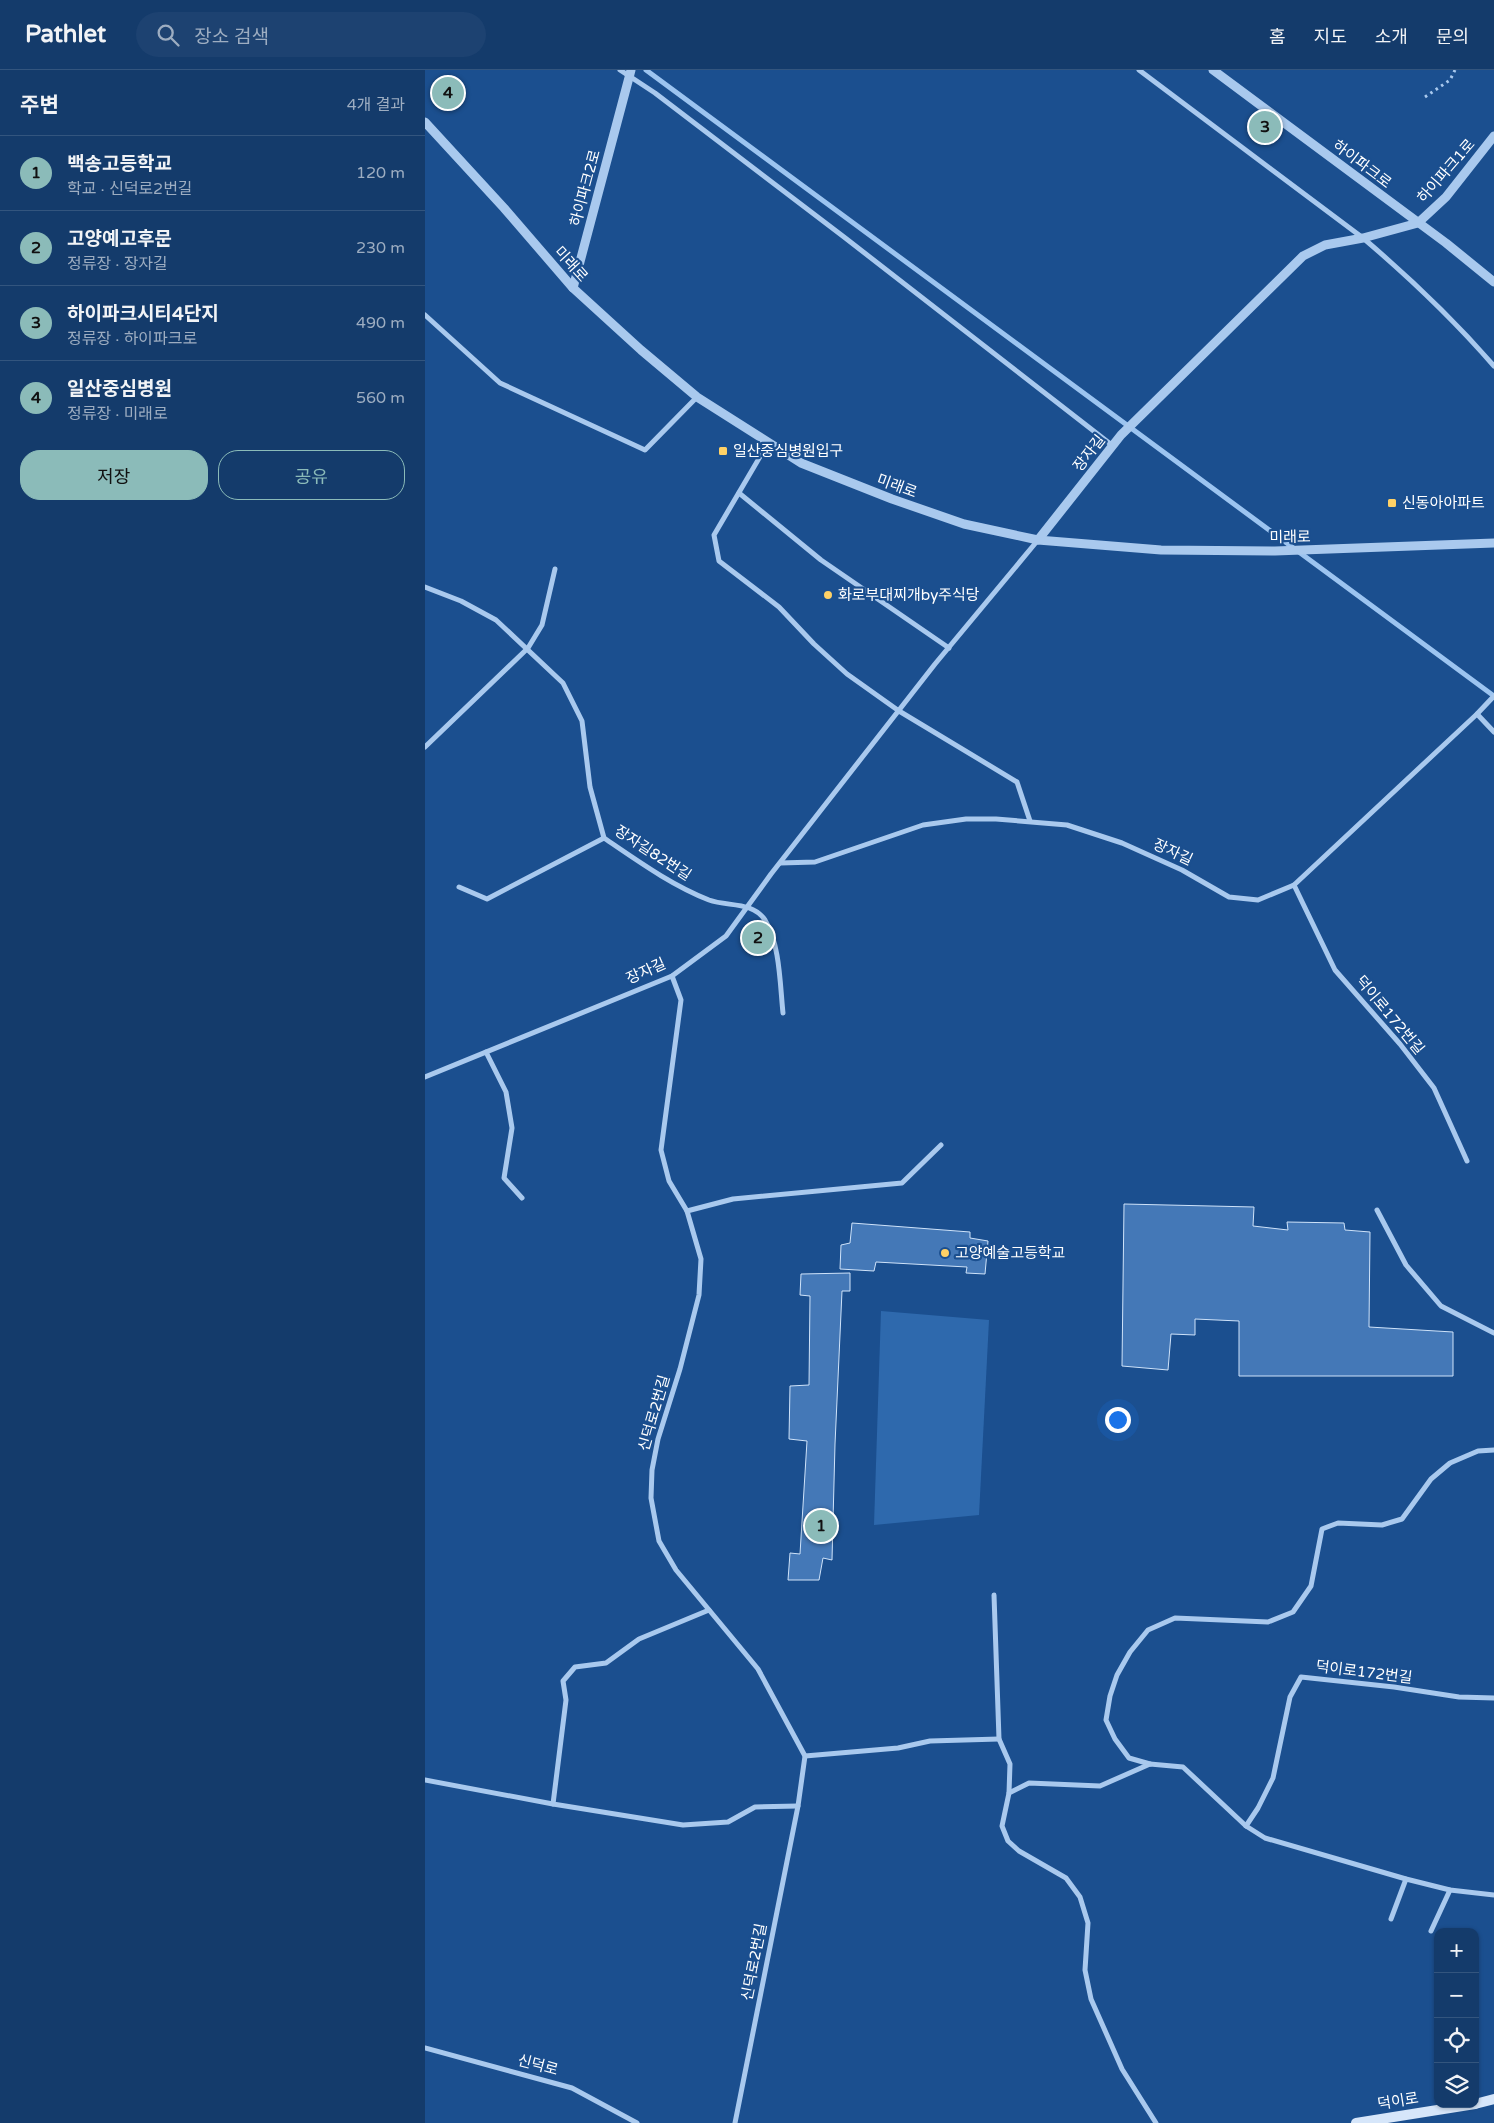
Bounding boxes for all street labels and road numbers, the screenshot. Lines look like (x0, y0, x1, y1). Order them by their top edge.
street label: 하이파크로 (1329, 136, 1395, 192)
street label: 하이파크1로 (1413, 136, 1479, 206)
street label: 하이파크2로 (566, 148, 604, 228)
street label: 미래로 (550, 243, 592, 285)
street label: 장자길 (1069, 431, 1109, 475)
street label: 미래로 (874, 470, 920, 502)
street label: 미래로 (1269, 528, 1311, 546)
street label: 장자길82번길 (611, 822, 695, 884)
street label: 장자길 (1150, 835, 1196, 869)
street label: 장자길 (623, 954, 669, 988)
street label: 덕이로172번길 (1352, 972, 1428, 1058)
street label: 신덕로2번길 (635, 1373, 673, 1453)
street label: 덕이로172번길 (1315, 1657, 1413, 1687)
street label: 신덕로2번길 (738, 1922, 770, 2002)
street label: 신덕로 (516, 2051, 560, 2079)
street label: 덕이로 (1376, 2089, 1420, 2113)

